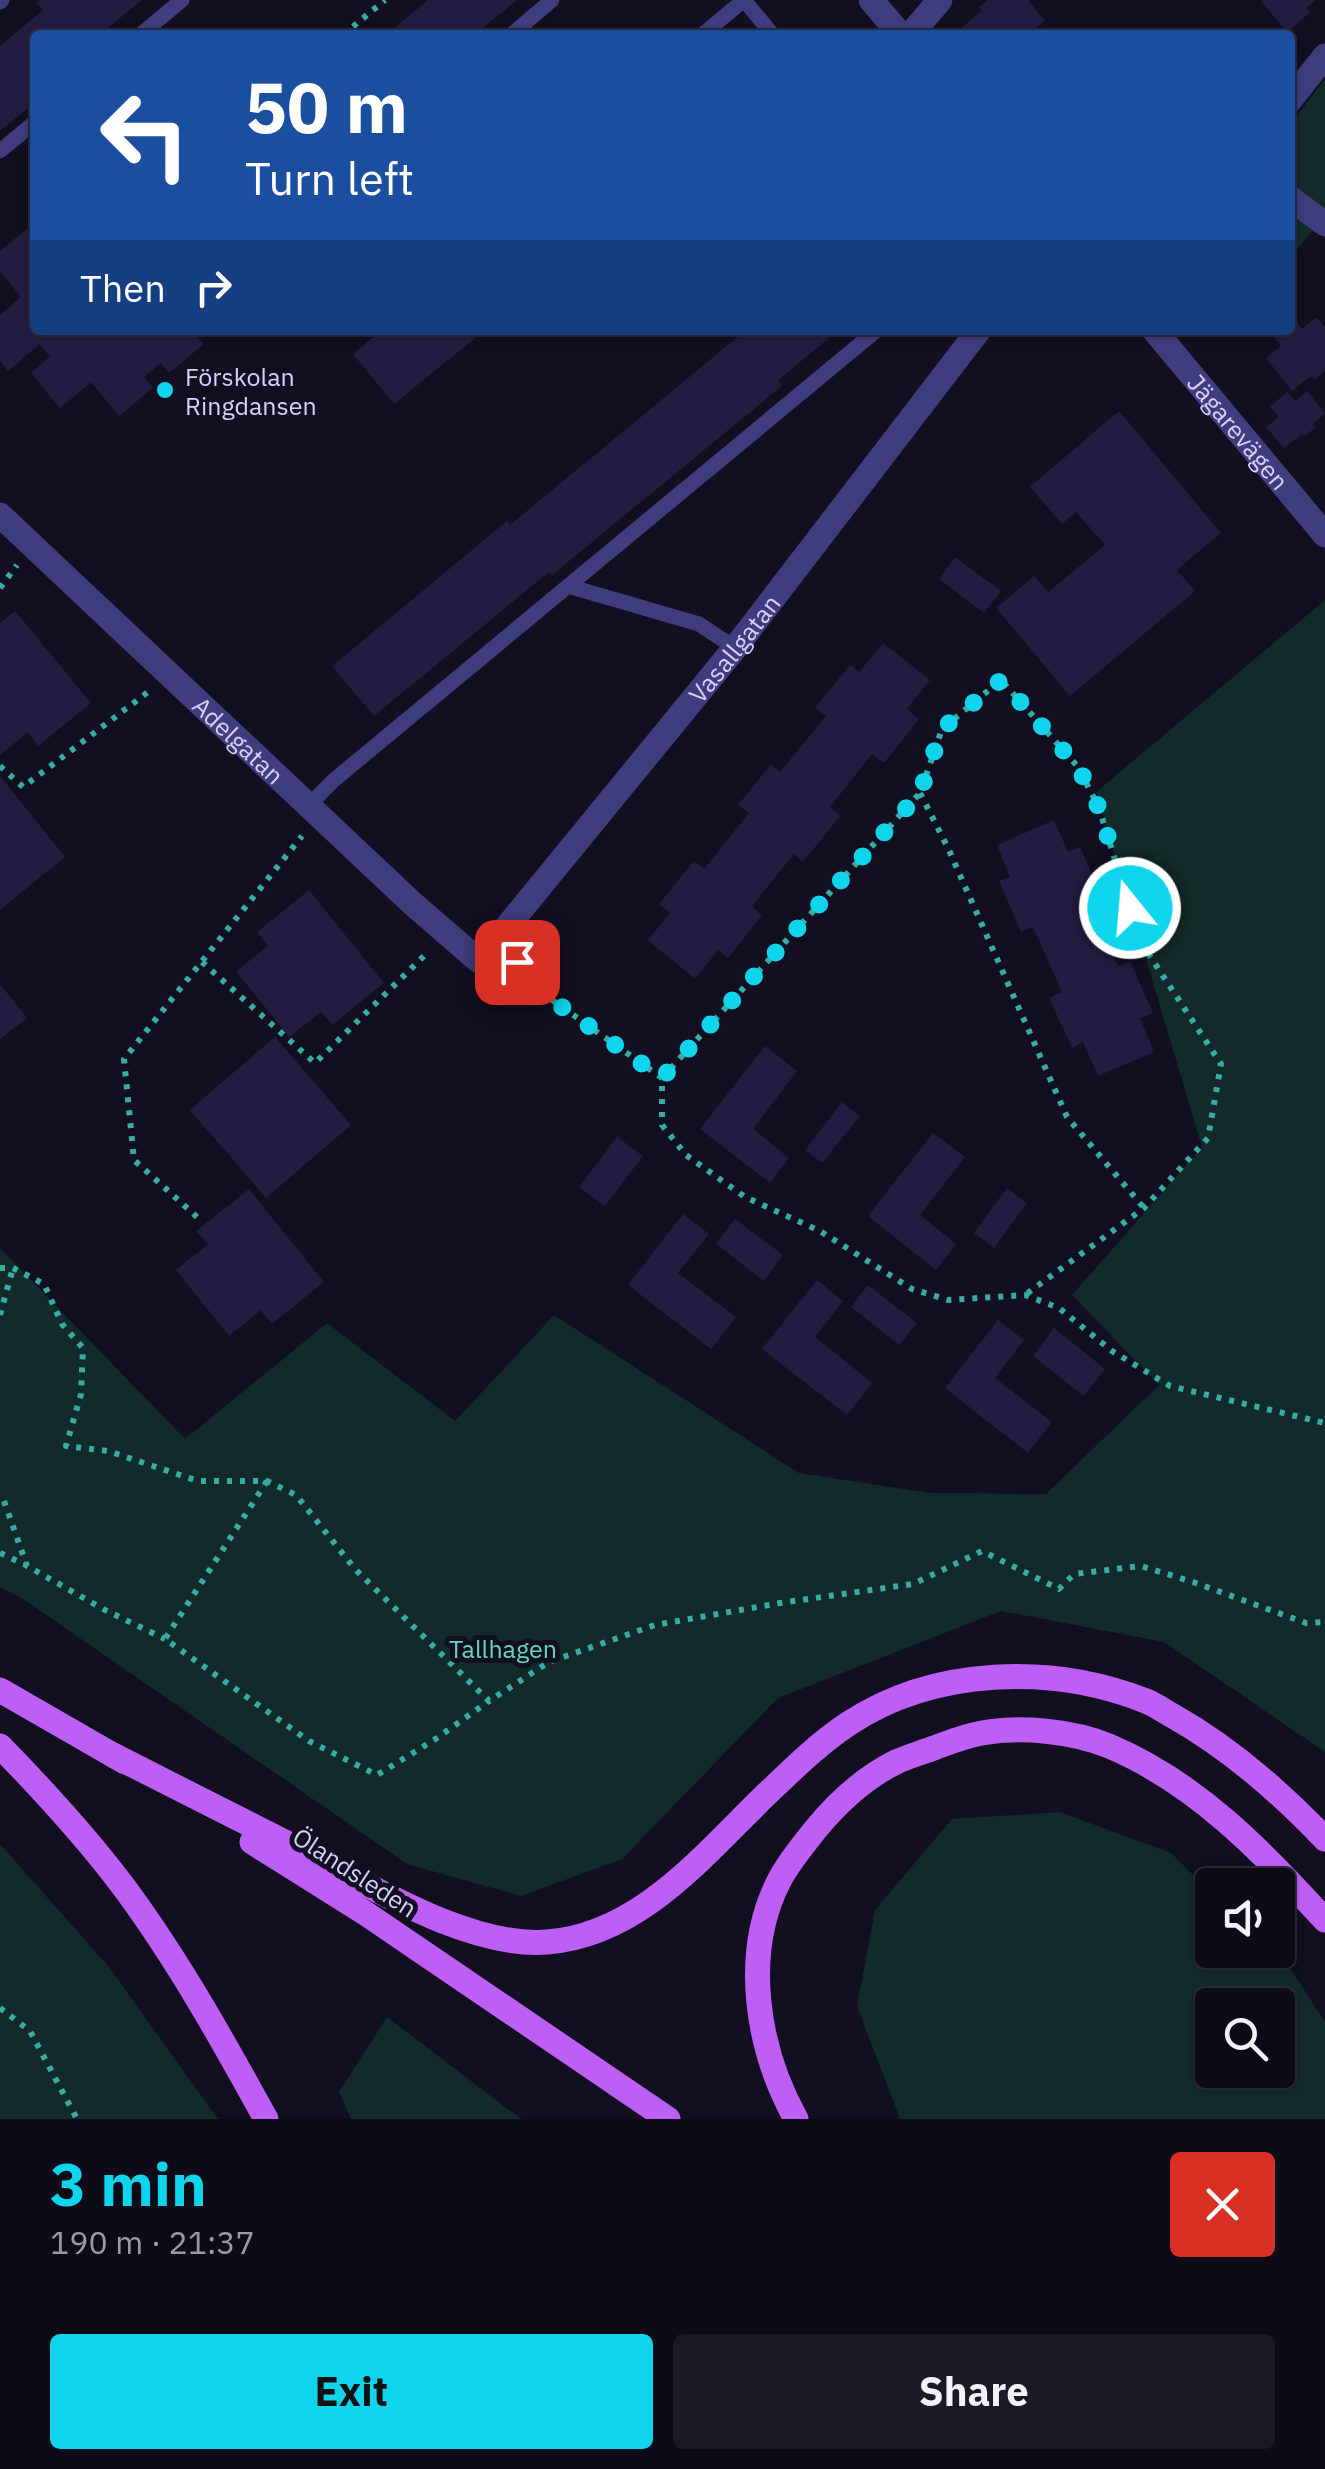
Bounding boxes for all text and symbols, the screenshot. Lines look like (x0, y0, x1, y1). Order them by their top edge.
text: 50 m (245, 61, 408, 152)
icon: left (80, 70, 210, 200)
text: Turn left (245, 149, 414, 207)
icon: right (186, 260, 241, 315)
text: Then (80, 263, 166, 312)
place label: Förskolan Ringdansen (185, 360, 317, 422)
street label: Jägarevägen (1181, 366, 1297, 496)
marker: Förskolan Ringdansen (154, 379, 176, 401)
street label: Vasallgatan (681, 587, 787, 709)
street label: Adelgatan (186, 689, 292, 791)
position arrow (1078, 856, 1182, 960)
pin (475, 920, 560, 1005)
icon: arrive (490, 935, 545, 990)
park label: Tallhagen (449, 1632, 557, 1665)
street label: Ölandsleden (287, 1820, 423, 1924)
map controls (1195, 1868, 1295, 2088)
button: sound (1195, 1868, 1295, 1968)
button: search (1195, 1988, 1295, 2088)
text: 3 min (50, 2144, 207, 2223)
button: close (1170, 2152, 1275, 2257)
text: 190 m · 21:37 (50, 2221, 255, 2263)
button: Exit (50, 2334, 653, 2449)
button: Share (673, 2334, 1275, 2449)

